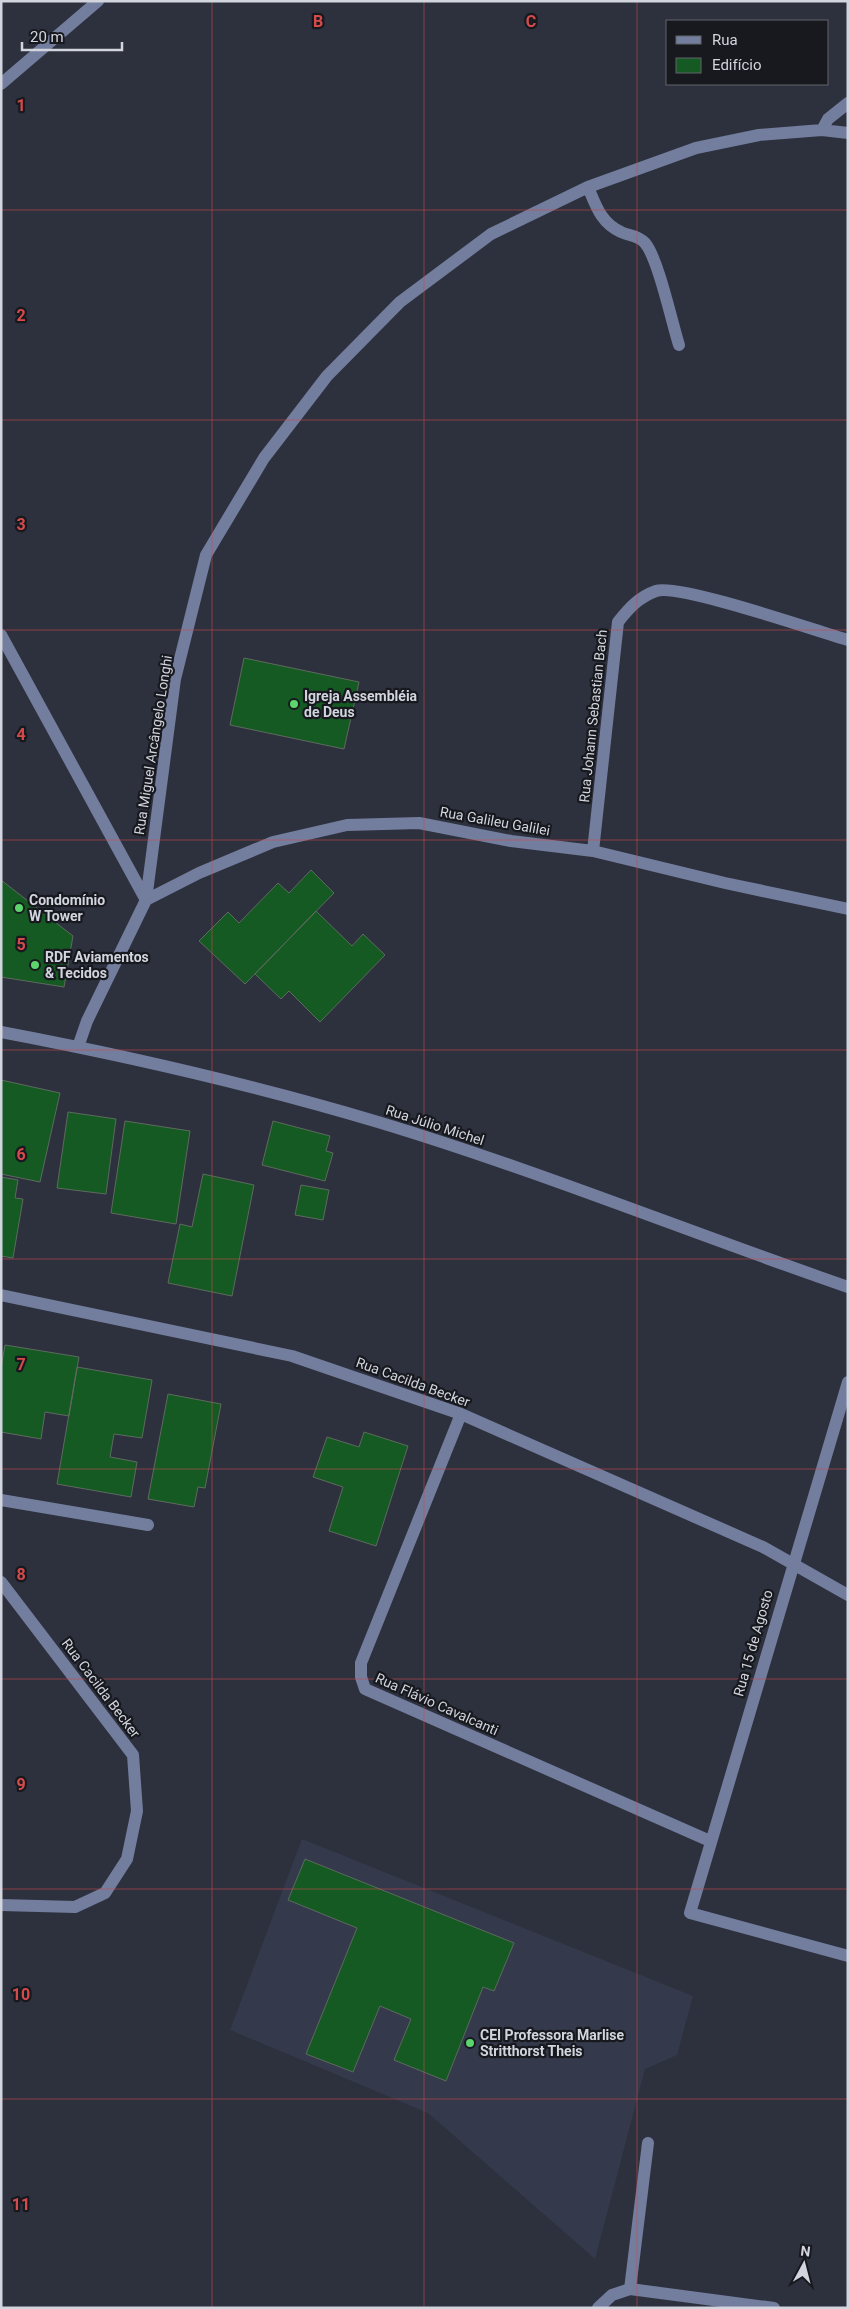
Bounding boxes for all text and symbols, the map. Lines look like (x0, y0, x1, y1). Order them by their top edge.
text: B (313, 12, 323, 31)
text: C (526, 12, 536, 31)
scale bar (22, 20, 122, 52)
legend (666, 20, 829, 85)
text: 20 m (30, 28, 64, 46)
text: Rua (712, 31, 738, 49)
text: Edifício (712, 56, 761, 74)
text: 1 (16, 96, 26, 115)
text: 2 (16, 306, 26, 325)
text: 3 (16, 515, 26, 534)
street label: Rua Johann Sebastian Bach (576, 629, 610, 803)
street label: Rua Miguel Arcângelo Longhi (131, 654, 175, 836)
place label: Igreja Assembléia de Deus (304, 688, 418, 720)
marker: Igreja Assembléia de Deus (288, 698, 300, 710)
text: 4 (16, 725, 26, 744)
street label: Rua Galileu Galilei (439, 803, 551, 839)
place label: Condomínio W Tower (29, 892, 105, 924)
marker: Condomínio W Tower (13, 902, 25, 914)
text: 5 (16, 935, 26, 954)
place label: RDF Aviamentos & Tecidos (45, 949, 149, 981)
marker: RDF Aviamentos & Tecidos (29, 959, 41, 971)
street label: Rua Júlio Michel (384, 1102, 486, 1148)
text: 6 (16, 1145, 26, 1164)
street label: Rua Cacilda Becker (354, 1354, 472, 1410)
text: 7 (16, 1355, 26, 1374)
text: 8 (16, 1565, 26, 1584)
street label: Rua 15 de Agosto (730, 1588, 776, 1698)
street label: Rua Cacilda Becker (59, 1635, 144, 1741)
street label: Rua Flávio Cavalcanti (373, 1670, 501, 1738)
text: 9 (16, 1775, 26, 1794)
text: 10 (12, 1985, 30, 2004)
place label: CEI Professora Marlise Stritthorst Theis (480, 2027, 624, 2059)
marker: CEI Professora Marlise Stritthorst Theis (464, 2037, 476, 2049)
text: 11 (12, 2195, 30, 2214)
north arrow (779, 2239, 829, 2289)
text: N (800, 2243, 811, 2260)

